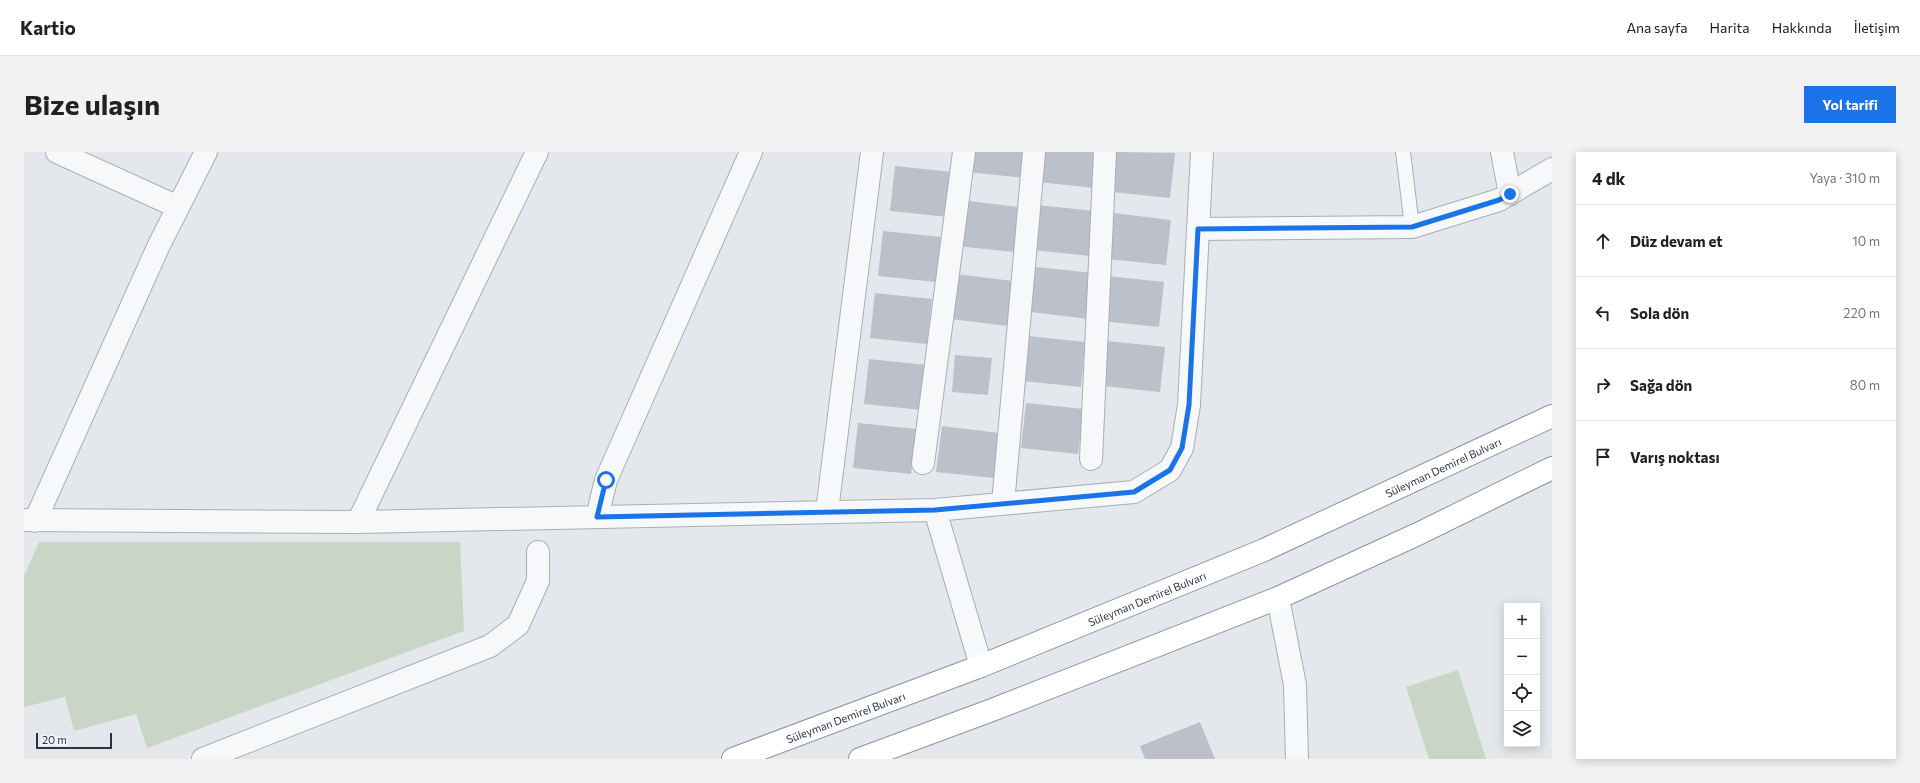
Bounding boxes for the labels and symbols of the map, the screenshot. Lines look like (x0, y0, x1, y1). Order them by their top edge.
route end (1501, 185, 1519, 203)
street label: Süleyman Demirel Bulvarı (1383, 434, 1503, 499)
route start (597, 471, 615, 489)
street label: Süleyman Demirel Bulvarı (1086, 568, 1208, 628)
street label: Süleyman Demirel Bulvarı (784, 689, 907, 745)
scale bar (36, 731, 112, 750)

